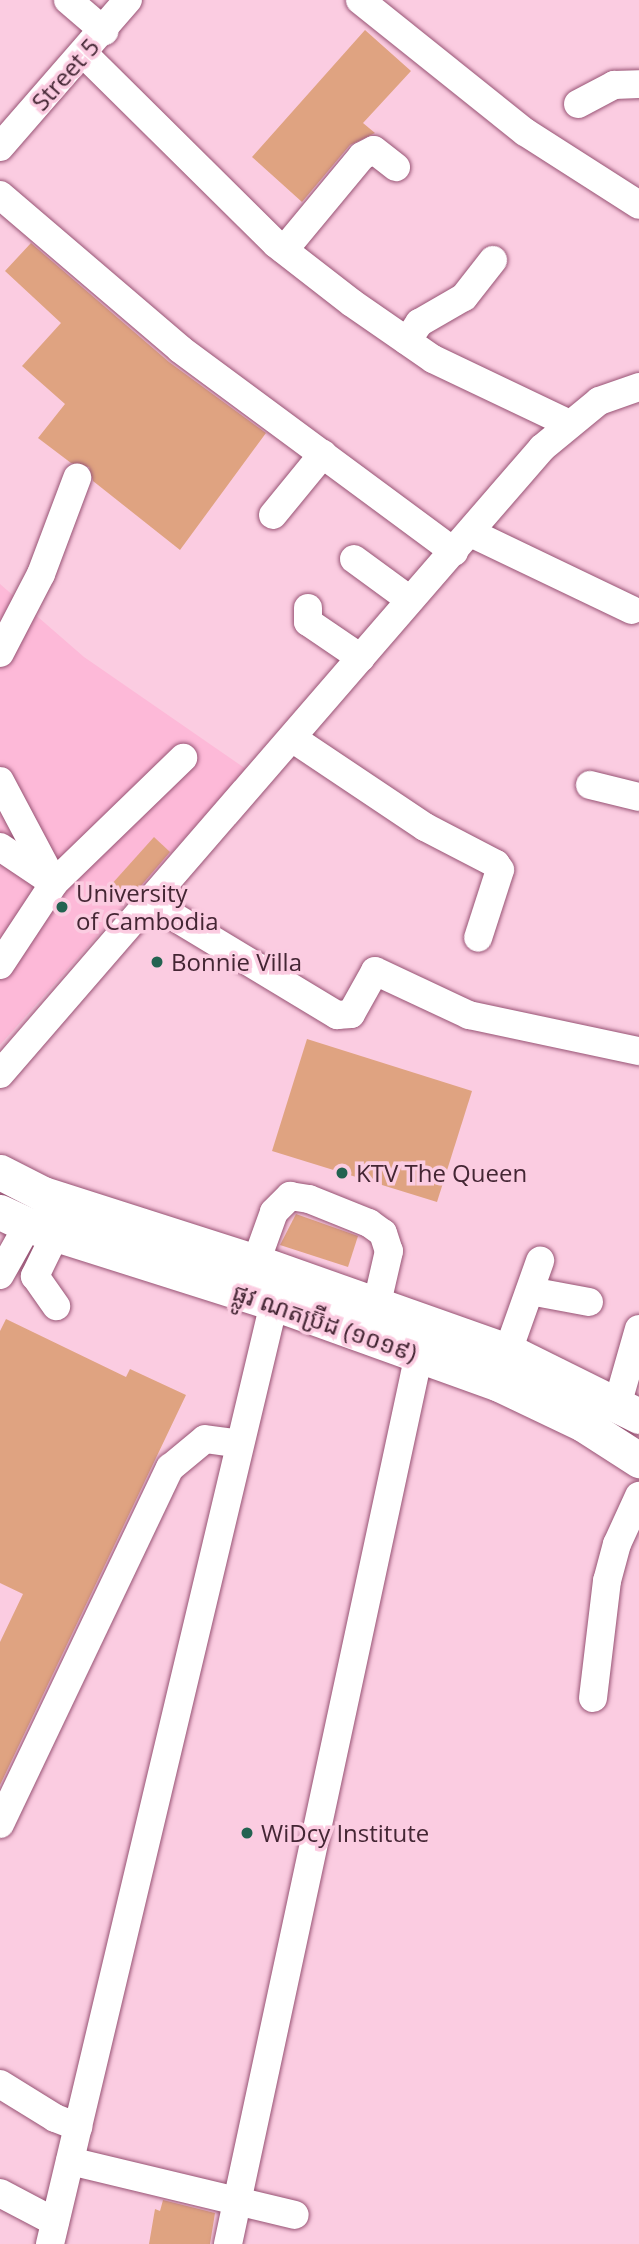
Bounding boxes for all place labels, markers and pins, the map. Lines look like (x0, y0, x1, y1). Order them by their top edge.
place label: University of Cambodia (76, 879, 219, 935)
marker: University of Cambodia (54, 899, 70, 915)
place label: Bonnie Villa (171, 948, 302, 976)
marker: Bonnie Villa (149, 954, 165, 970)
place label: KTV The Queen (356, 1159, 527, 1187)
marker: KTV The Queen (334, 1165, 350, 1181)
place label: WiDcy Institute (261, 1819, 429, 1847)
marker: WiDcy Institute (239, 1825, 255, 1841)

